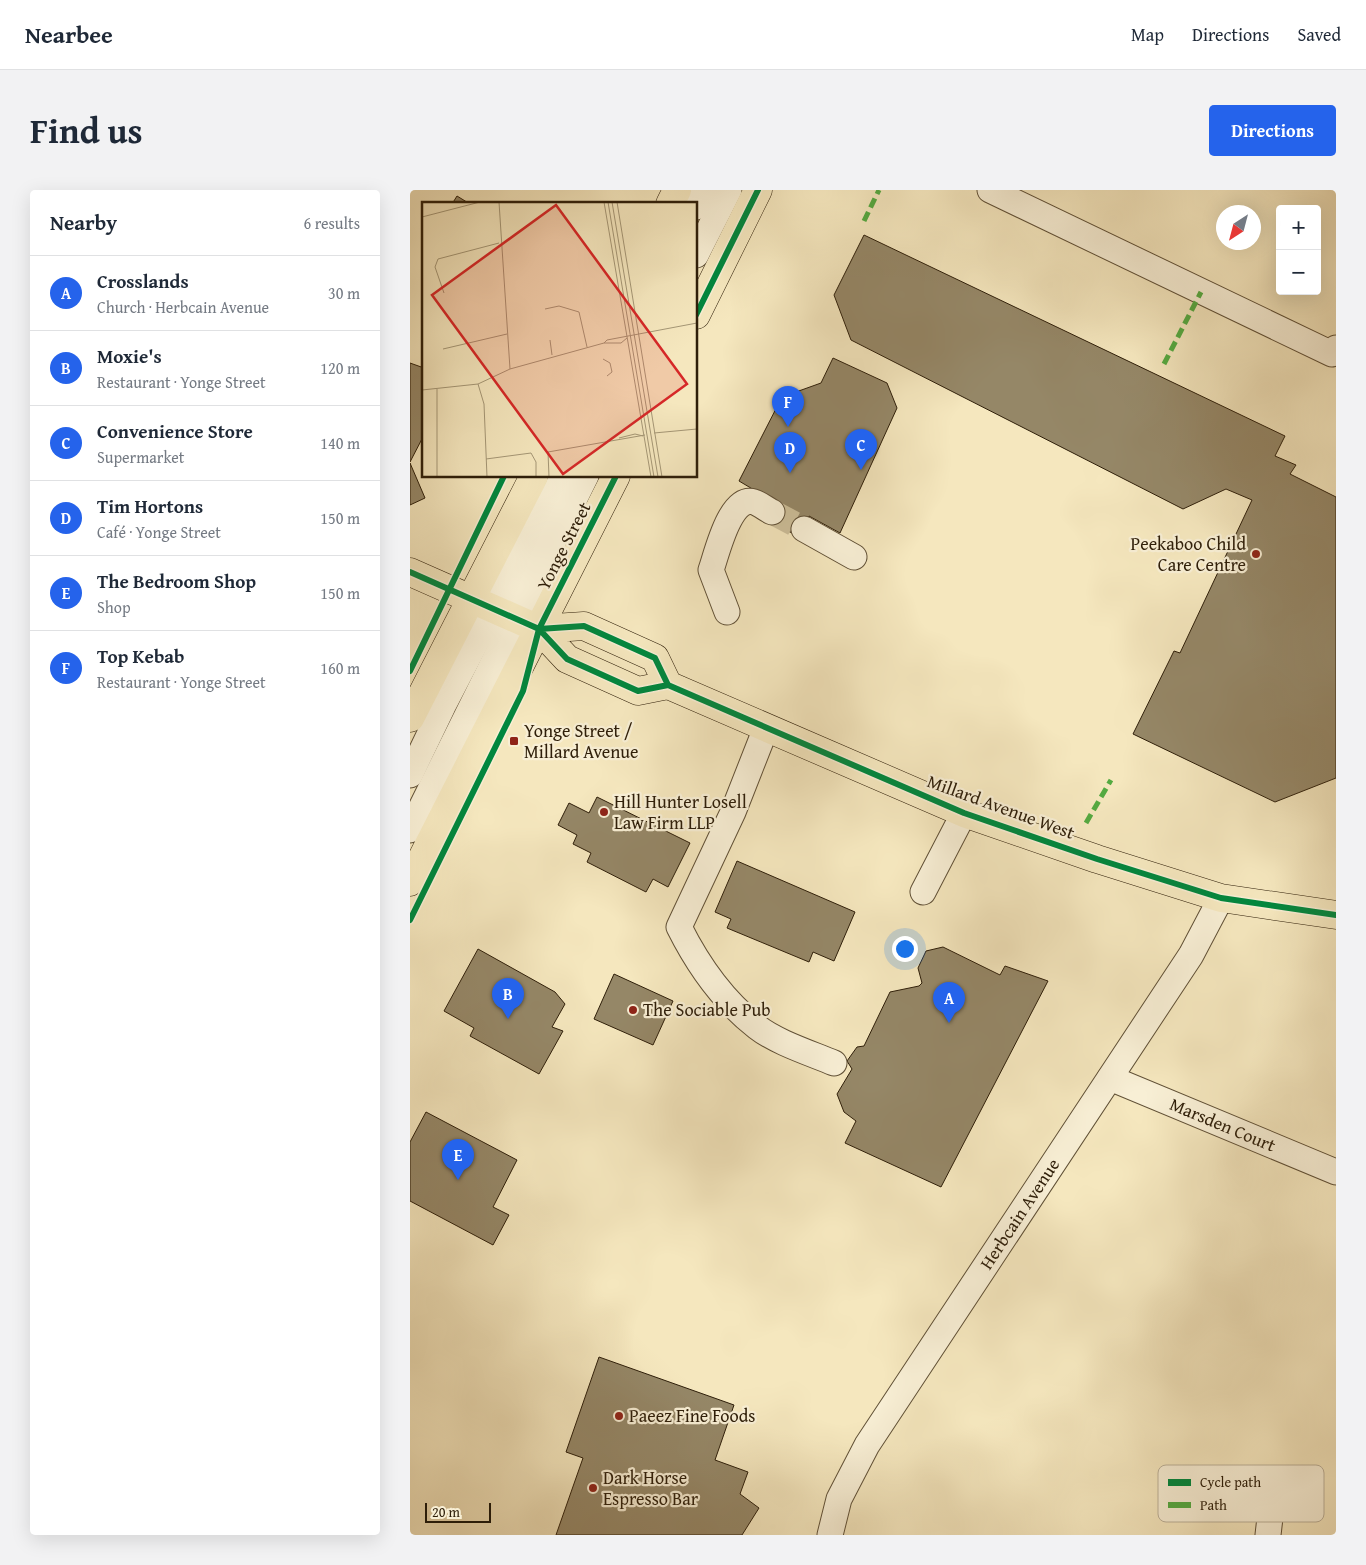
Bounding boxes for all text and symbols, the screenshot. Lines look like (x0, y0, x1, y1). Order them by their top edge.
text: Nearbee (25, 17, 113, 52)
text: Map (1131, 21, 1164, 48)
text: Directions (1192, 21, 1269, 48)
text: Saved (1297, 21, 1341, 48)
text: Find us (30, 105, 143, 156)
button: Directions (1209, 105, 1336, 156)
inset map (422, 202, 698, 478)
north arrow (1216, 205, 1261, 250)
map controls (1276, 205, 1321, 295)
button: + (1276, 205, 1321, 250)
text: Nearby (50, 207, 117, 238)
text: 6 results (303, 211, 360, 235)
button: − (1276, 250, 1321, 295)
text: Crosslands (97, 267, 189, 295)
text: A (61, 281, 71, 305)
text: 30 m (328, 281, 360, 305)
text: Church · Herbcain Avenue (97, 295, 269, 319)
text: Moxie's (97, 342, 162, 370)
text: B (61, 356, 71, 380)
text: 120 m (320, 356, 360, 380)
text: Restaurant · Yonge Street (97, 370, 266, 394)
pin: F (772, 386, 804, 427)
text: Convenience Store (97, 417, 253, 445)
pin: C (845, 429, 877, 470)
text: C (61, 431, 71, 455)
text: 140 m (320, 431, 360, 455)
pin: D (774, 432, 806, 473)
text: Supermarket (97, 445, 184, 469)
text: Tim Hortons (97, 492, 203, 520)
street label: Yonge Street (530, 496, 598, 595)
text: D (61, 506, 71, 530)
text: 150 m (320, 506, 360, 530)
text: Café · Yonge Street (97, 520, 221, 544)
place label: Peekaboo Child Care Centre (1131, 530, 1246, 578)
marker: Peekaboo Child Care Centre (1250, 548, 1262, 560)
text: The Bedroom Shop (97, 567, 256, 595)
text: E (62, 581, 70, 605)
text: 150 m (320, 581, 360, 605)
text: Shop (97, 595, 131, 619)
text: Top Kebab (97, 642, 184, 670)
text: F (62, 656, 70, 680)
text: 160 m (320, 656, 360, 680)
text: Restaurant · Yonge Street (97, 670, 266, 694)
place label: Yonge Street / Millard Avenue (524, 717, 639, 765)
marker: Yonge Street / Millard Avenue (508, 735, 520, 747)
street label: Millard Avenue West (924, 767, 1079, 846)
place label: Hill Hunter Losell Law Firm LLP (614, 788, 747, 836)
marker: Hill Hunter Losell Law Firm LLP (598, 806, 610, 818)
your location (892, 936, 918, 962)
pin: B (492, 978, 524, 1019)
pin: A (933, 982, 965, 1023)
place label: The Sociable Pub (643, 996, 771, 1023)
marker: The Sociable Pub (627, 1004, 639, 1016)
street label: Marsden Court (1166, 1090, 1281, 1159)
pin: E (442, 1139, 474, 1180)
street label: Herbcain Avenue (973, 1153, 1066, 1275)
place label: Paeez Fine Foods (629, 1402, 755, 1429)
marker: Paeez Fine Foods (613, 1410, 625, 1422)
place label: Dark Horse Espresso Bar (603, 1464, 699, 1512)
legend (1158, 1465, 1324, 1522)
text: Cycle path (1200, 1472, 1261, 1492)
marker: Dark Horse Espresso Bar (587, 1482, 599, 1494)
text: Path (1200, 1495, 1227, 1515)
scale bar (425, 1500, 491, 1523)
text: 20 m (432, 1502, 460, 1522)

